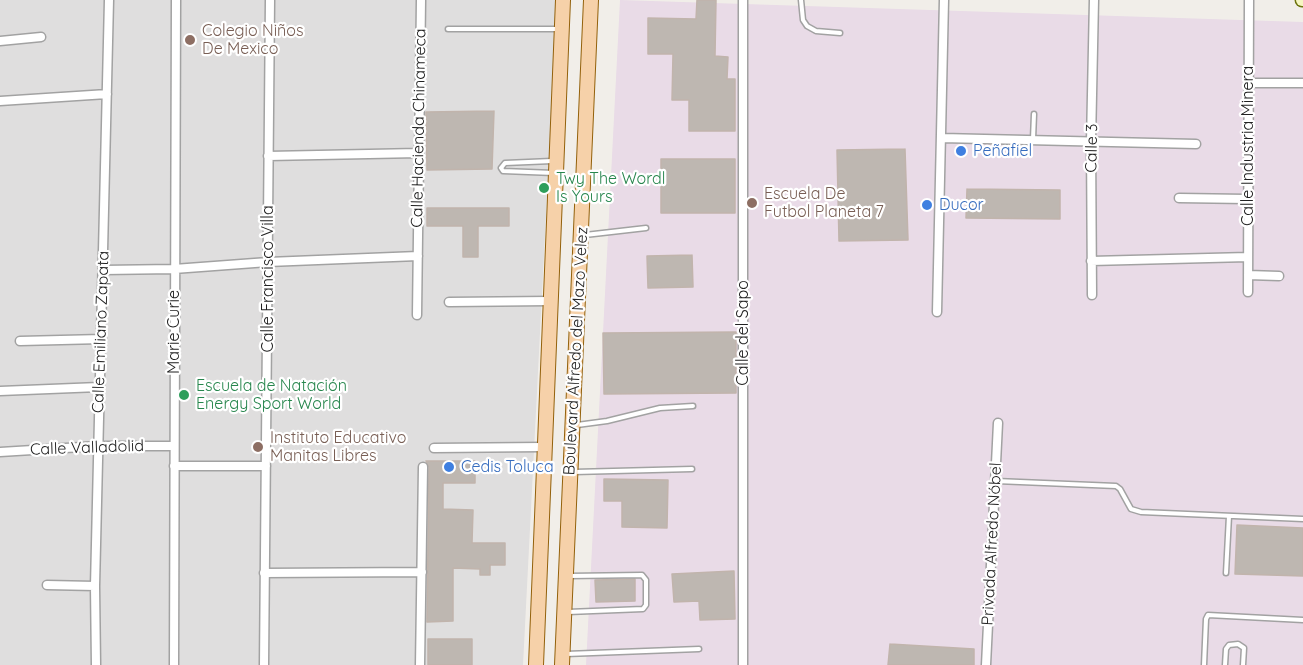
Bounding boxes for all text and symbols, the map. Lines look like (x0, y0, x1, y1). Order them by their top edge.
place label: Colegio Niños De Mexico (202, 21, 304, 59)
street label: Calle Hacienda Chinameca (408, 28, 430, 228)
marker: Colegio Niños De Mexico (183, 33, 197, 47)
street label: Calle Industria Minera (1238, 66, 1258, 226)
street label: Calle 3 (1082, 123, 1102, 173)
place label: Peñafiel (973, 141, 1032, 161)
marker: Peñafiel (954, 144, 968, 158)
place label: Twy The Wordl Is Yours (556, 169, 665, 207)
marker: Twy The Wordl Is Yours (537, 181, 551, 195)
place label: Escuela De Futbol Planeta 7 (764, 184, 884, 222)
place label: Ducor (939, 195, 984, 215)
marker: Escuela De Futbol Planeta 7 (745, 196, 759, 210)
marker: Ducor (920, 198, 934, 212)
street label: Calle Francisco Villa (258, 205, 278, 353)
street label: Boulevard Alfredo del Mazo Velez (560, 226, 592, 476)
street label: Calle Emiliano Zapata (89, 250, 113, 414)
street label: Calle del Sapo (733, 280, 753, 386)
street label: Marie Curie (164, 290, 184, 374)
place label: Escuela de Natación Energy Sport World (196, 376, 347, 414)
marker: Escuela de Natación Energy Sport World (177, 388, 191, 402)
place label: Instituto Educativo Manitas Libres (270, 428, 406, 466)
street label: Calle Valladolid (30, 436, 144, 460)
marker: Instituto Educativo Manitas Libres (251, 440, 265, 454)
place label: Cedis Toluca (461, 457, 554, 477)
marker: Cedis Toluca (442, 460, 456, 474)
street label: Privada Alfredo Nóbel (978, 462, 1006, 626)

